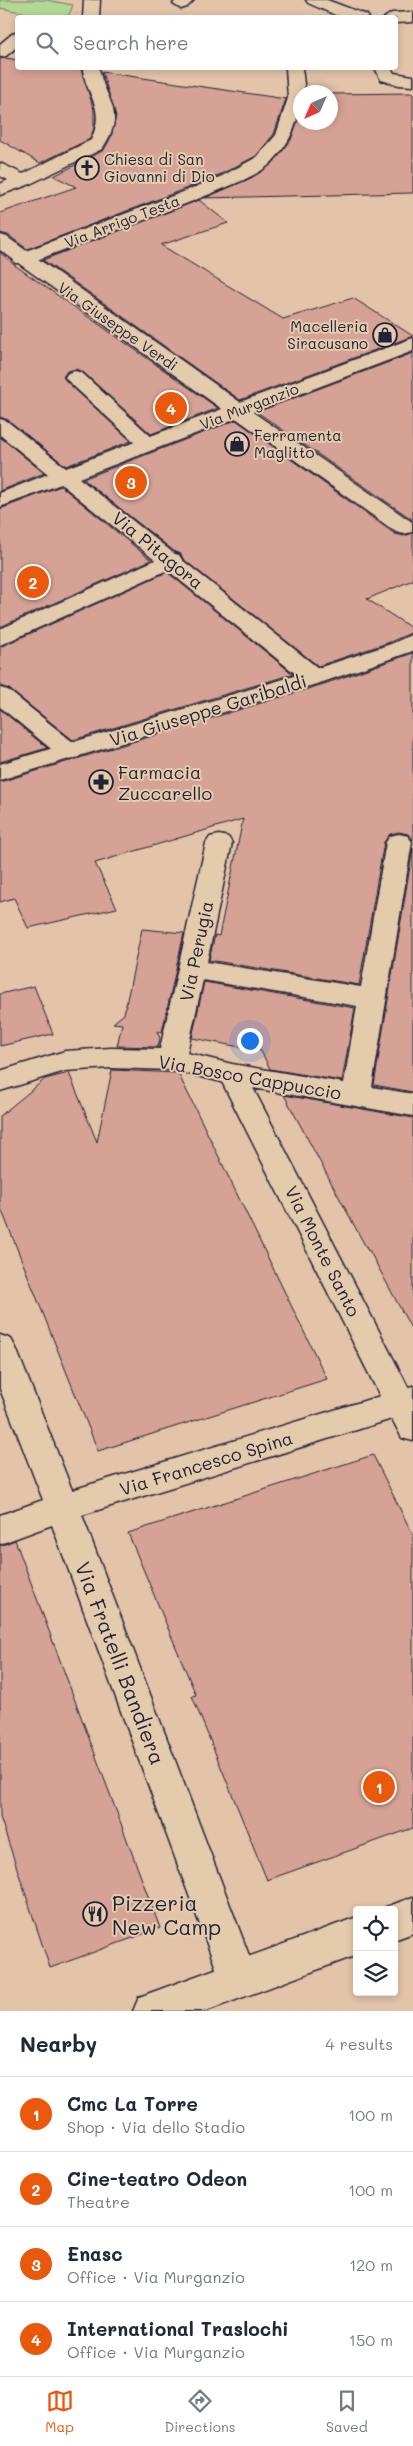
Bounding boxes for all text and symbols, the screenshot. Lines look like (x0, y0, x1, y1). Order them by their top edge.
search box (15, 15, 398, 70)
icon: search (33, 29, 61, 57)
text: Search here (73, 30, 189, 55)
north arrow (293, 85, 338, 130)
place label: Chiesa di San Giovanni di Dio (104, 149, 215, 186)
church icon: Chiesa di San Giovanni di Dio (74, 155, 100, 181)
street label: Via Arrigo Testa (62, 190, 182, 252)
street label: Via Giuseppe Verdi (54, 277, 182, 375)
place label: Macelleria Siracusano (287, 316, 368, 353)
shop icon: Macelleria Siracusano (372, 322, 398, 348)
street label: Via Murganzio (197, 378, 301, 434)
pin: 4 (155, 389, 187, 427)
place label: Ferramenta Maglitto (254, 425, 342, 462)
shop icon: Ferramenta Maglitto (224, 431, 250, 457)
pin: 3 (115, 463, 147, 501)
street label: Via Pitagora (107, 506, 209, 594)
pin: 2 (17, 563, 49, 601)
street label: Via Giuseppe Garibaldi (106, 669, 310, 751)
place label: Farmacia Zuccarello (118, 760, 213, 805)
pharmacy icon: Farmacia Zuccarello (88, 769, 114, 795)
street label: Via Perugia (174, 898, 218, 1004)
your location (237, 1028, 263, 1054)
street label: Via Bosco Cappuccio (157, 1049, 344, 1105)
street label: Via Monte Santo (280, 1181, 366, 1321)
street label: Via Francesco Spina (117, 1425, 295, 1501)
street label: Via Fratelli Bandiera (70, 1558, 172, 1768)
pin: 1 (363, 1768, 395, 1806)
place label: Pizzeria New Camp (112, 1889, 221, 1940)
restaurant icon: Pizzeria New Camp (82, 1901, 108, 1927)
map controls (353, 1906, 398, 1996)
button: locate (353, 1906, 398, 1951)
button: layers (353, 1951, 398, 1996)
text: Nearby (20, 2030, 97, 2057)
text: 4 results (325, 2033, 393, 2054)
text: Cmc La Torre (67, 2091, 198, 2116)
text: 1 (32, 2104, 40, 2125)
text: 100 m (348, 2104, 393, 2125)
text: Shop · Via dello Stadio (67, 2116, 245, 2137)
text: Cine-teatro Odeon (67, 2166, 247, 2191)
text: 2 (32, 2179, 40, 2200)
text: 100 m (348, 2179, 393, 2200)
text: Theatre (67, 2191, 130, 2212)
text: Enasc (67, 2241, 123, 2266)
text: 3 (31, 2254, 41, 2275)
text: 120 m (349, 2254, 393, 2275)
text: Office · Via Murganzio (67, 2266, 245, 2287)
text: International Traslochi (67, 2316, 289, 2341)
text: 4 (31, 2329, 41, 2350)
text: 150 m (349, 2329, 393, 2350)
text: Office · Via Murganzio (67, 2341, 245, 2362)
tab: Map (45, 2387, 74, 2436)
tab: Directions (164, 2387, 236, 2436)
tab: Saved (326, 2387, 368, 2436)

